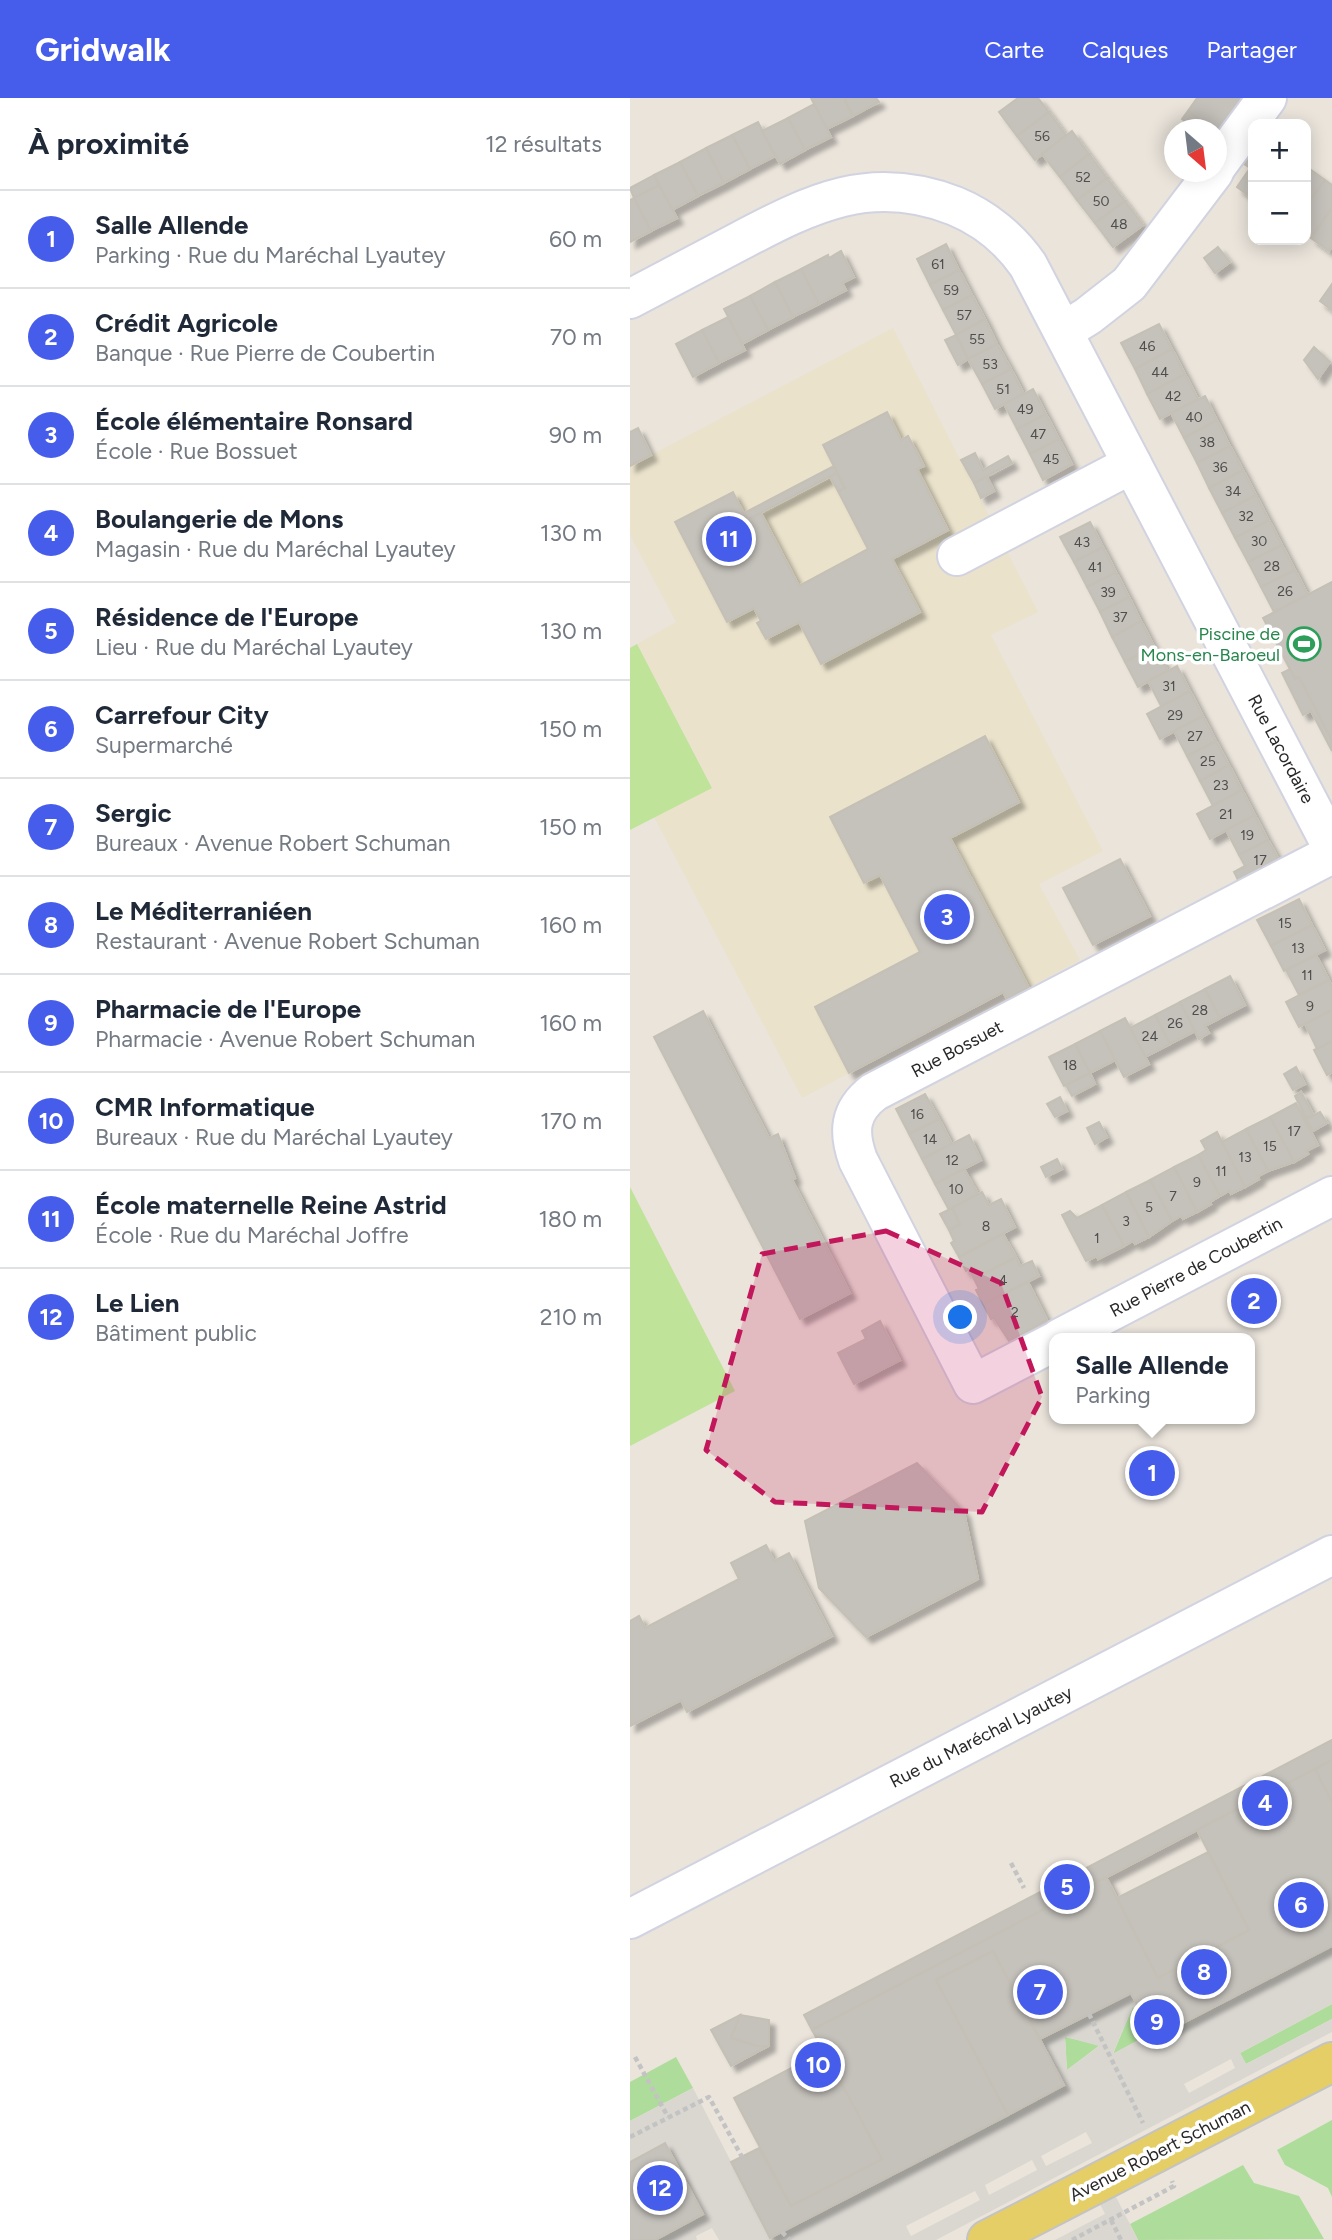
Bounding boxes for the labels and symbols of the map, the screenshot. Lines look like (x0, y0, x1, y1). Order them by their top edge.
north arrow (1164, 119, 1227, 182)
house number: 56 (1034, 128, 1050, 145)
house number: 52 (1075, 169, 1091, 186)
house number: 50 (1092, 193, 1110, 210)
house number: 48 (1110, 216, 1128, 233)
house number: 61 (931, 256, 945, 273)
house number: 59 (943, 282, 959, 299)
house number: 57 (956, 307, 972, 324)
house number: 55 (969, 331, 985, 348)
house number: 46 (1139, 338, 1155, 355)
house number: 53 (982, 356, 998, 373)
house number: 44 (1151, 364, 1169, 381)
house number: 51 (996, 381, 1010, 398)
house number: 42 (1165, 388, 1181, 405)
house number: 49 (1017, 401, 1033, 418)
house number: 40 (1185, 409, 1203, 426)
house number: 47 (1030, 426, 1047, 443)
house number: 38 (1199, 434, 1215, 451)
house number: 45 (1043, 451, 1059, 468)
house number: 36 (1212, 459, 1228, 476)
house number: 34 (1225, 483, 1241, 500)
house number: 32 (1238, 508, 1254, 525)
pin: 11 (706, 513, 752, 565)
house number: 30 (1251, 533, 1267, 550)
house number: 43 (1074, 534, 1090, 551)
house number: 28 (1264, 558, 1280, 575)
house number: 41 (1088, 559, 1102, 576)
house number: 26 (1277, 583, 1293, 600)
house number: 39 (1100, 584, 1116, 601)
house number: 37 (1112, 609, 1128, 626)
place label: Piscine de Mons-en-Baroeul (1140, 623, 1280, 666)
sports icon: Piscine de Mons-en-Baroeul (1285, 625, 1323, 663)
house number: 31 (1162, 678, 1176, 695)
street label: Rue Lacordaire (1243, 691, 1319, 807)
house number: 29 (1167, 707, 1183, 724)
house number: 27 (1187, 728, 1203, 745)
house number: 25 (1200, 753, 1216, 770)
house number: 23 (1213, 777, 1229, 794)
house number: 21 (1219, 806, 1233, 823)
house number: 19 (1240, 827, 1254, 844)
house number: 17 (1253, 852, 1267, 869)
pin: 3 (924, 891, 970, 943)
house number: 15 (1278, 915, 1292, 932)
house number: 13 (1291, 940, 1305, 957)
house number: 11 (1301, 967, 1313, 984)
house number: 9 (1306, 998, 1314, 1015)
house number: 28 (1192, 1002, 1208, 1019)
house number: 26 (1167, 1015, 1183, 1032)
street label: Rue Bossuet (907, 1016, 1007, 1082)
house number: 24 (1142, 1028, 1159, 1045)
house number: 18 (1063, 1057, 1077, 1074)
house number: 16 (910, 1106, 924, 1123)
house number: 17 (1287, 1123, 1301, 1140)
house number: 14 (923, 1131, 938, 1148)
house number: 15 (1263, 1138, 1277, 1155)
house number: 13 (1238, 1149, 1252, 1166)
house number: 12 (945, 1152, 959, 1169)
house number: 11 (1215, 1163, 1227, 1180)
house number: 9 (1193, 1174, 1201, 1191)
house number: 10 (949, 1181, 963, 1198)
house number: 7 (1169, 1188, 1177, 1205)
house number: 5 (1145, 1199, 1153, 1216)
street label: Rue Pierre de Coubertin (1106, 1212, 1286, 1322)
house number: 3 (1122, 1213, 1130, 1230)
house number: 8 (982, 1218, 990, 1235)
house number: 1 (1094, 1230, 1100, 1247)
house number: 4 (999, 1272, 1008, 1289)
pin: 2 (1231, 1275, 1277, 1327)
your location (943, 1300, 977, 1334)
house number: 2 (1011, 1304, 1019, 1321)
pin: 1 (1129, 1447, 1175, 1499)
street label: Rue du Maréchal Lyautey (886, 1681, 1076, 1793)
pin: 4 (1242, 1777, 1288, 1829)
pin: 5 (1044, 1861, 1090, 1913)
pin: 6 (1278, 1879, 1324, 1931)
pin: 8 (1181, 1946, 1227, 1998)
pin: 7 (1017, 1966, 1063, 2018)
pin: 9 (1134, 1996, 1180, 2048)
pin: 10 (795, 2039, 841, 2091)
street label: Avenue Robert Schuman (1066, 2096, 1254, 2206)
pin: 12 (637, 2162, 683, 2214)

